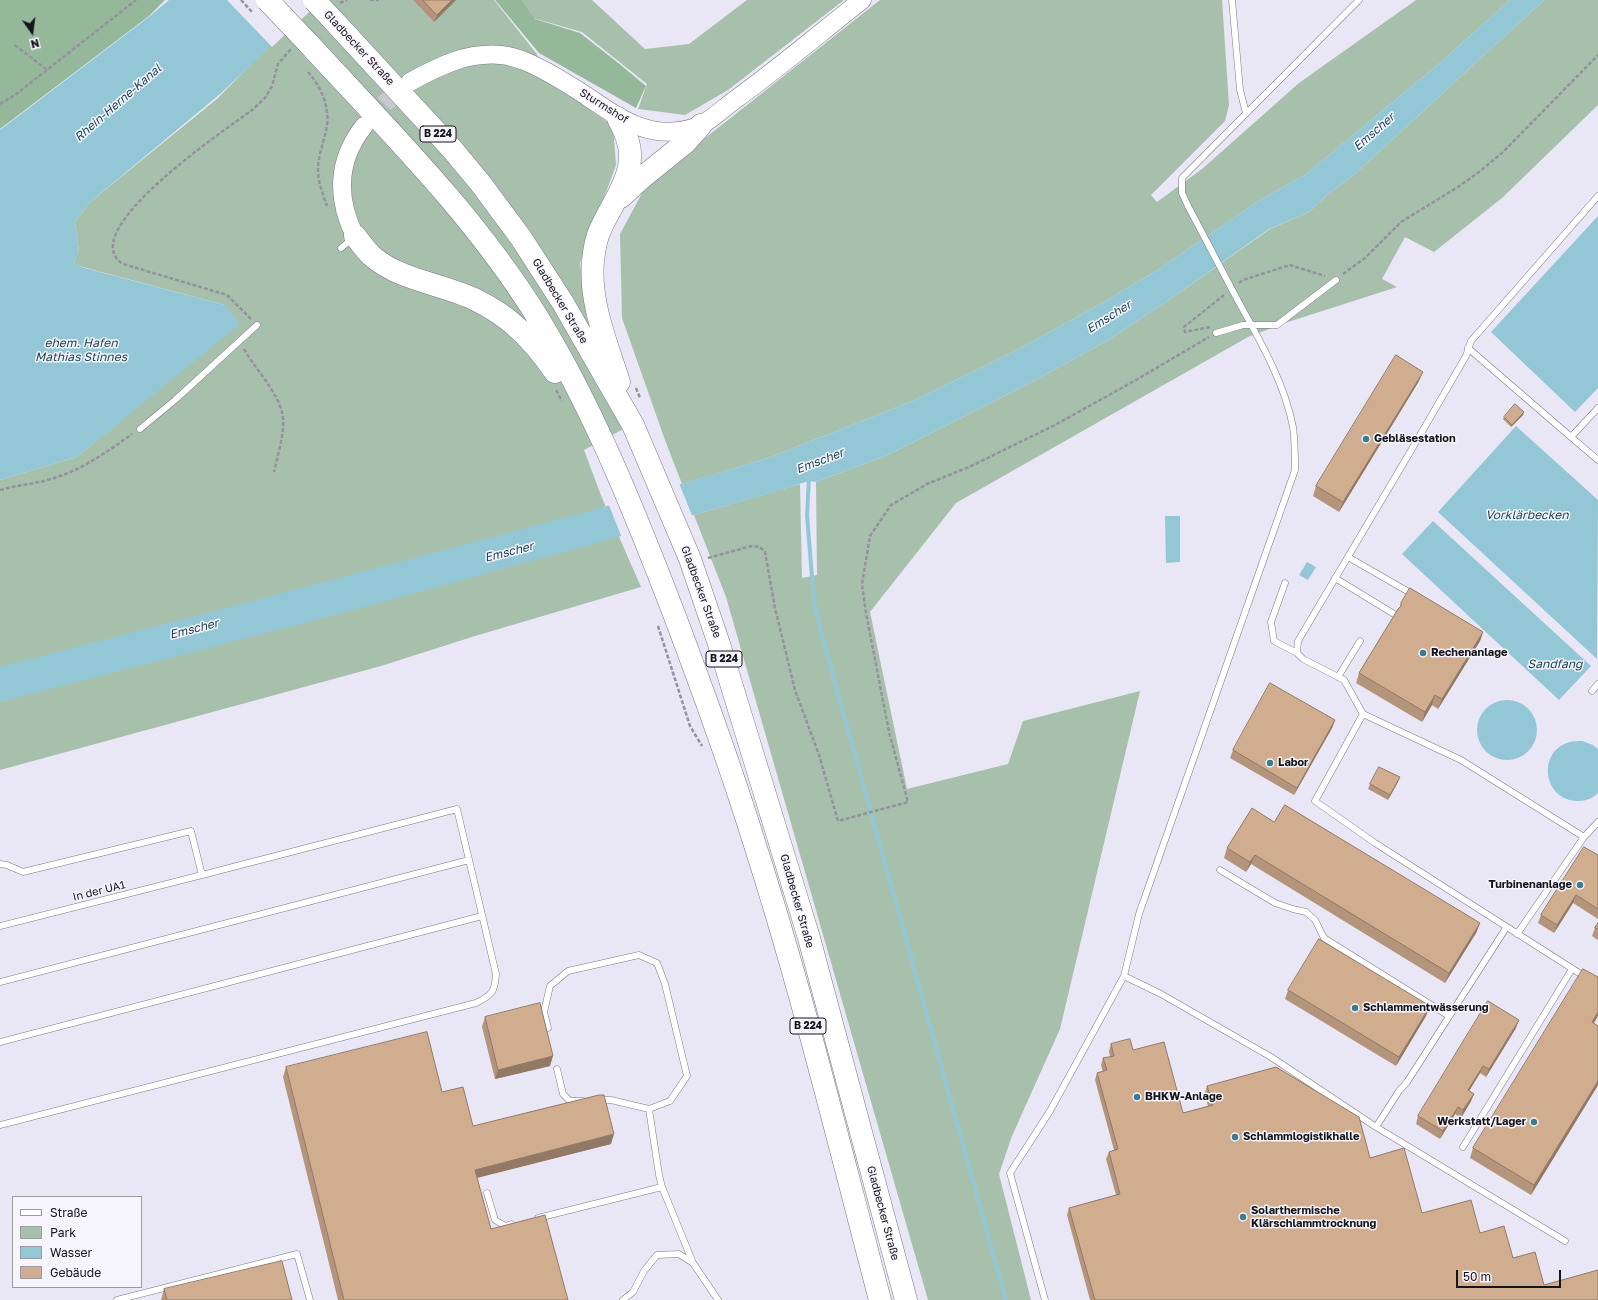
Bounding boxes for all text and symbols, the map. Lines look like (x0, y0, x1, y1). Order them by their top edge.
street label: Gladbecker Straße (321, 8, 397, 88)
north arrow (12, 12, 52, 52)
text: N (29, 37, 41, 51)
water label: Rhein-Herne-Kanal (72, 61, 164, 145)
street label: Sturmshof (577, 86, 631, 126)
water label: Emscher (1350, 110, 1398, 154)
road number: B 224 (420, 126, 456, 142)
street label: Gladbecker Straße (529, 256, 591, 346)
water label: Emscher (1084, 298, 1134, 336)
water label: ehem. Hafen Mathias Stinnes (35, 336, 127, 364)
place label: Gebläsestation (1374, 432, 1456, 446)
marker: Gebläsestation (1361, 434, 1371, 444)
water label: Emscher (794, 445, 846, 477)
water label: Vorklärbecken (1485, 508, 1569, 522)
water label: Emscher (483, 539, 535, 565)
street label: Gladbecker Straße (678, 544, 724, 640)
water label: Emscher (168, 616, 220, 642)
place label: Rechenanlage (1431, 646, 1507, 660)
marker: Rechenanlage (1418, 648, 1428, 658)
road number: B 224 (706, 651, 742, 667)
water label: Sandfang (1528, 657, 1582, 671)
place label: Labor (1278, 756, 1308, 770)
marker: Labor (1265, 758, 1275, 768)
street label: Gladbecker Straße (777, 852, 817, 950)
street label: In der UA1 (71, 878, 127, 904)
place label: Turbinenanlage (1489, 878, 1572, 892)
marker: Turbinenanlage (1575, 880, 1585, 890)
place label: Schlammentwässerung (1363, 1001, 1489, 1015)
marker: Schlammentwässerung (1350, 1003, 1360, 1013)
road number: B 224 (790, 1018, 826, 1034)
place label: BHKW-Anlage (1145, 1090, 1222, 1104)
marker: BHKW-Anlage (1132, 1092, 1142, 1102)
place label: Werkstatt/Lager (1437, 1115, 1526, 1129)
marker: Werkstatt/Lager (1529, 1117, 1539, 1127)
place label: Schlammlogistikhalle (1243, 1130, 1359, 1144)
marker: Schlammlogistikhalle (1230, 1132, 1240, 1142)
street label: Gladbecker Straße (864, 1164, 902, 1262)
legend (12, 1196, 142, 1288)
place label: Solarthermische Klärschlammtrocknung (1251, 1204, 1376, 1230)
text: Straße (50, 1205, 88, 1220)
marker: Solarthermische Klärschlammtrocknung (1238, 1212, 1248, 1222)
text: Park (50, 1225, 76, 1240)
text: Wasser (50, 1245, 92, 1260)
scale bar (1458, 1262, 1563, 1288)
text: Gebäude (50, 1265, 101, 1280)
text: 50 m (1463, 1269, 1491, 1284)

